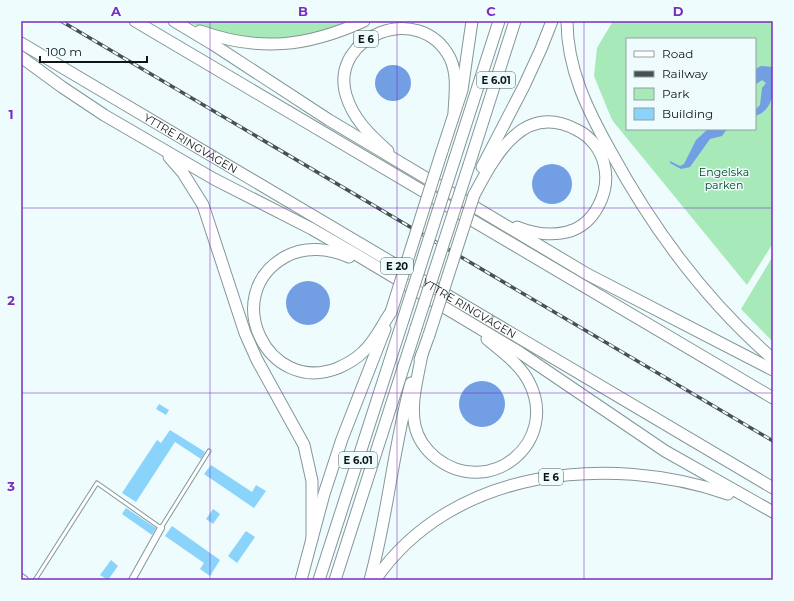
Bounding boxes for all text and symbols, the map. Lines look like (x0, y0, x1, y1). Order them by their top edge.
text: A (110, 3, 122, 19)
text: B (298, 3, 308, 19)
text: C (486, 3, 496, 19)
text: D (673, 3, 684, 19)
road number: E 6 (354, 31, 378, 47)
scale bar (40, 38, 147, 64)
legend (626, 38, 756, 130)
text: 100 m (46, 44, 82, 59)
text: Road (662, 46, 693, 61)
text: Railway (662, 66, 708, 81)
road number: E 6.01 (477, 72, 515, 88)
text: Park (662, 86, 690, 101)
text: 1 (8, 106, 14, 122)
text: Building (662, 106, 713, 121)
street label: YTTRE RINGVÄGEN (141, 110, 240, 176)
park label: Engelska parken (699, 165, 749, 192)
road number: E 20 (381, 258, 413, 274)
street label: YTTRE RINGVÄGEN (420, 275, 519, 341)
text: 2 (7, 292, 15, 308)
road number: E 6.01 (339, 452, 377, 468)
road number: E 6 (539, 469, 563, 485)
text: 3 (6, 478, 15, 494)

